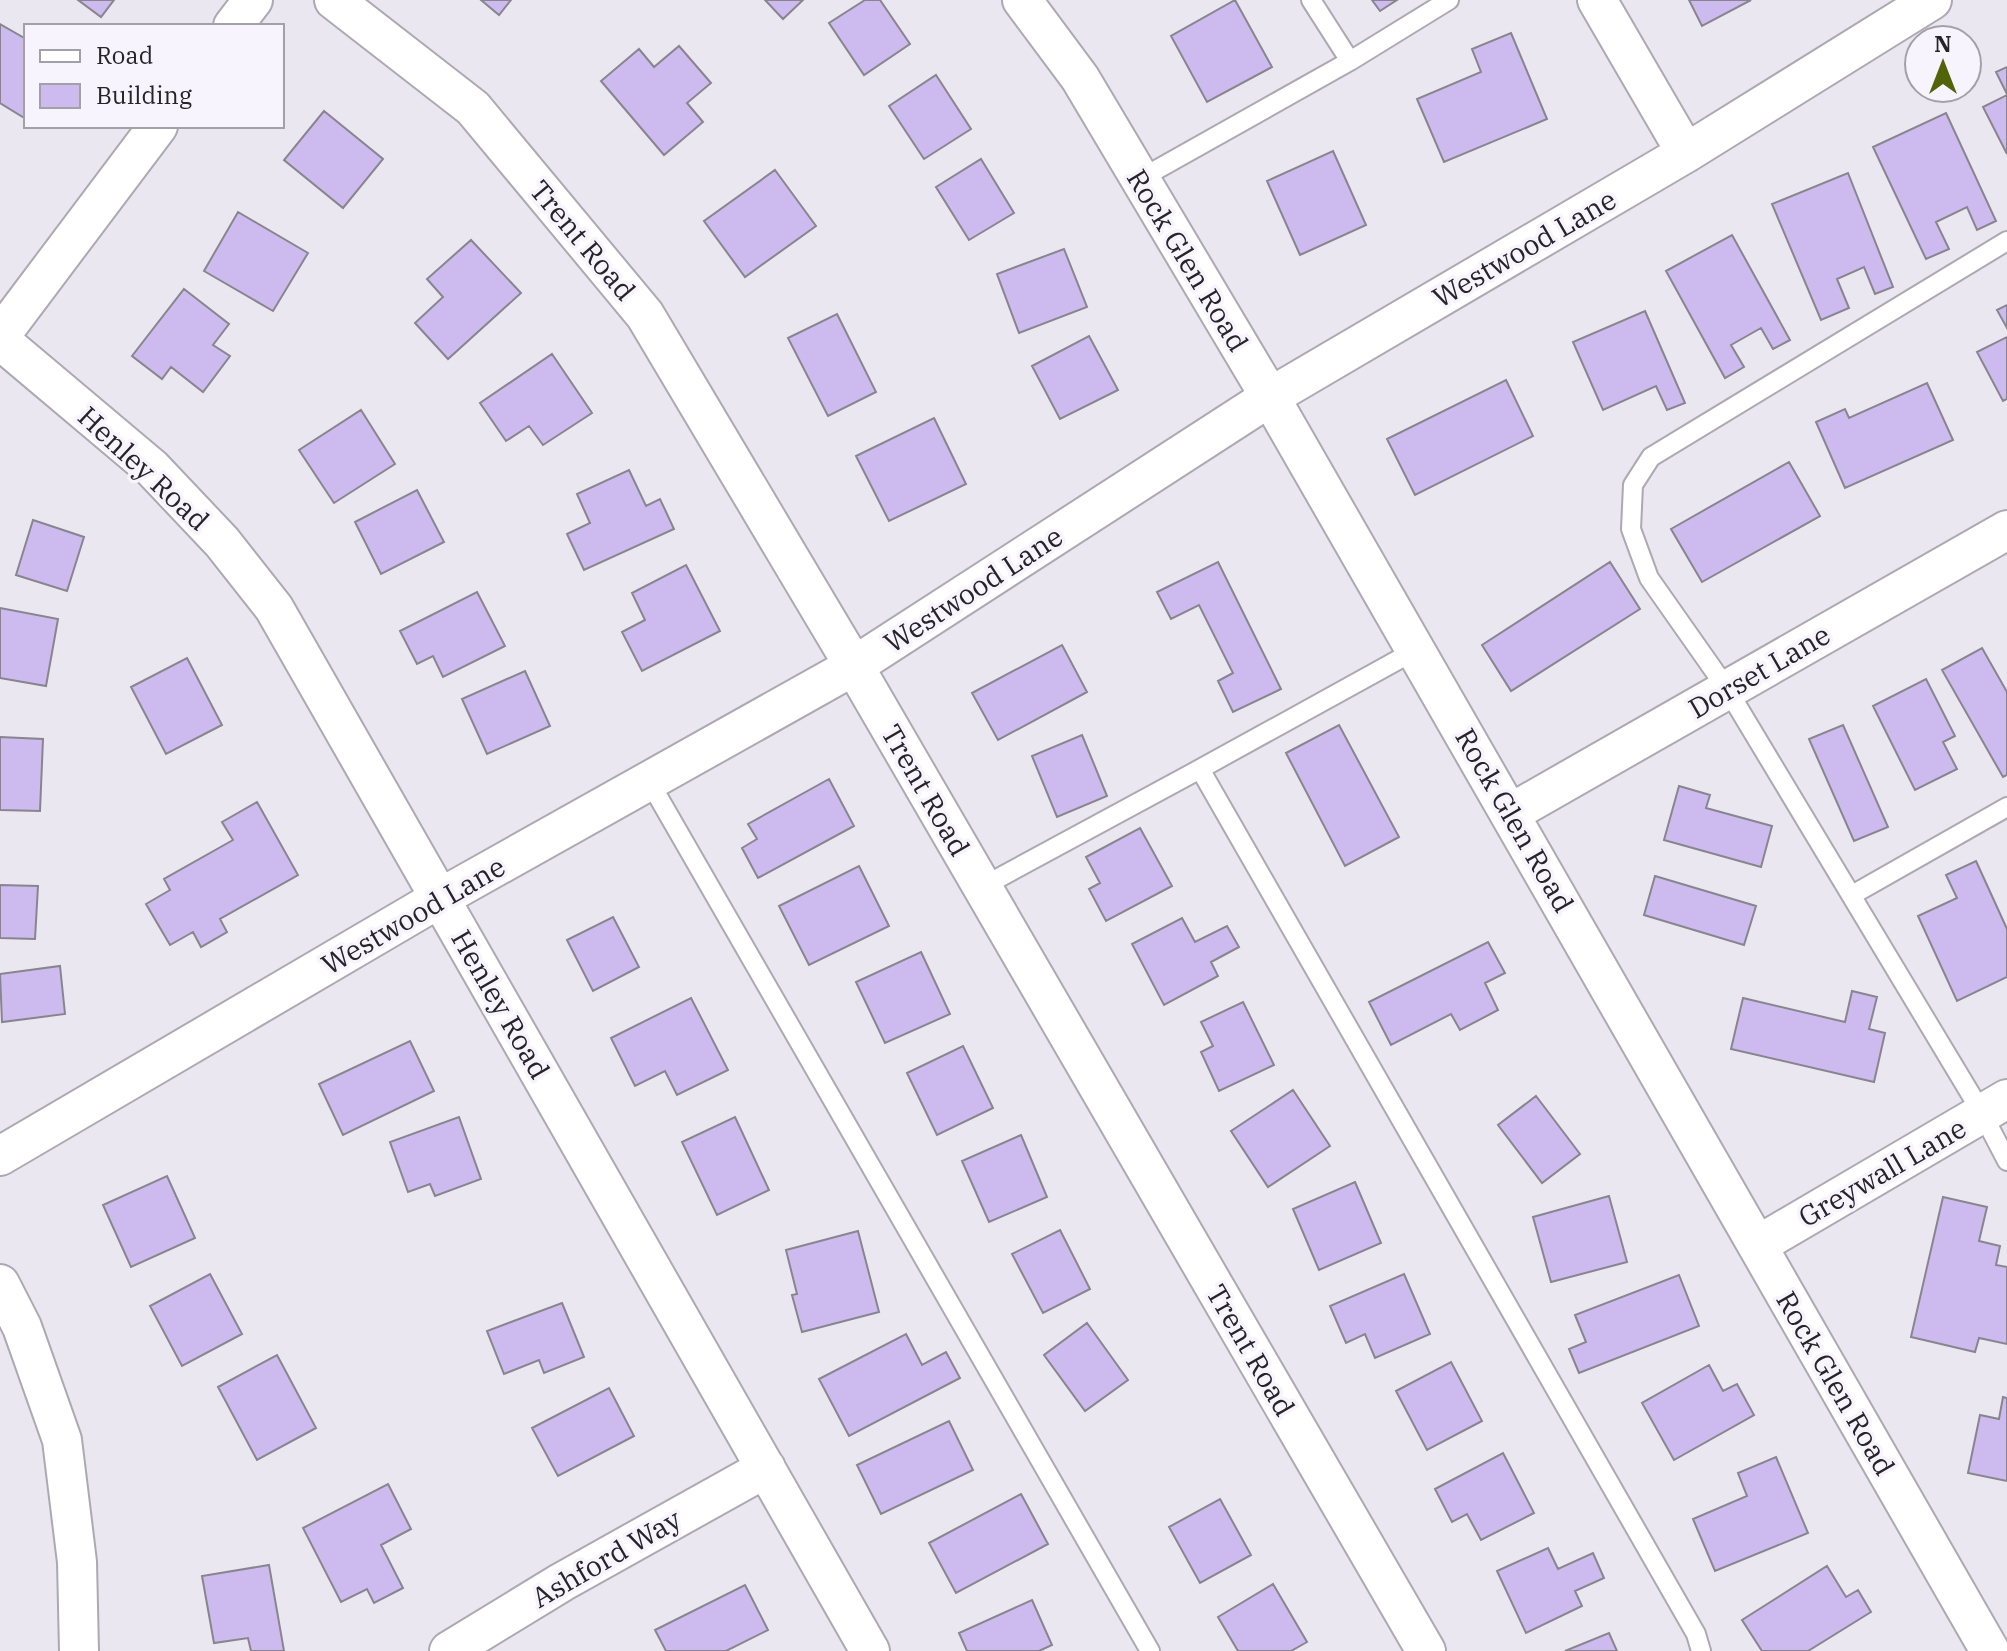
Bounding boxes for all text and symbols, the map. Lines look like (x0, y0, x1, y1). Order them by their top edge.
legend (24, 24, 284, 128)
north arrow (1903, 24, 1983, 104)
text: N (1934, 29, 1952, 58)
text: Road (96, 39, 153, 71)
text: Building (96, 79, 192, 111)
street label: Rock Glen Road (1119, 162, 1257, 358)
street label: Trent Road (522, 172, 644, 308)
street label: Westwood Lane (1425, 180, 1623, 316)
street label: Henley Road (71, 398, 217, 538)
street label: Westwood Lane (876, 517, 1070, 661)
street label: Dorset Lane (1681, 616, 1837, 726)
street label: Trent Road (873, 717, 979, 863)
street label: Rock Glen Road (1447, 721, 1583, 919)
street label: Westwood Lane (314, 847, 512, 983)
street label: Henley Road (443, 923, 559, 1085)
street label: Greywall Lane (1791, 1109, 1973, 1235)
street label: Trent Road (1198, 1277, 1304, 1423)
street label: Rock Glen Road (1768, 1284, 1904, 1482)
street label: Ashford Way (524, 1500, 688, 1616)

